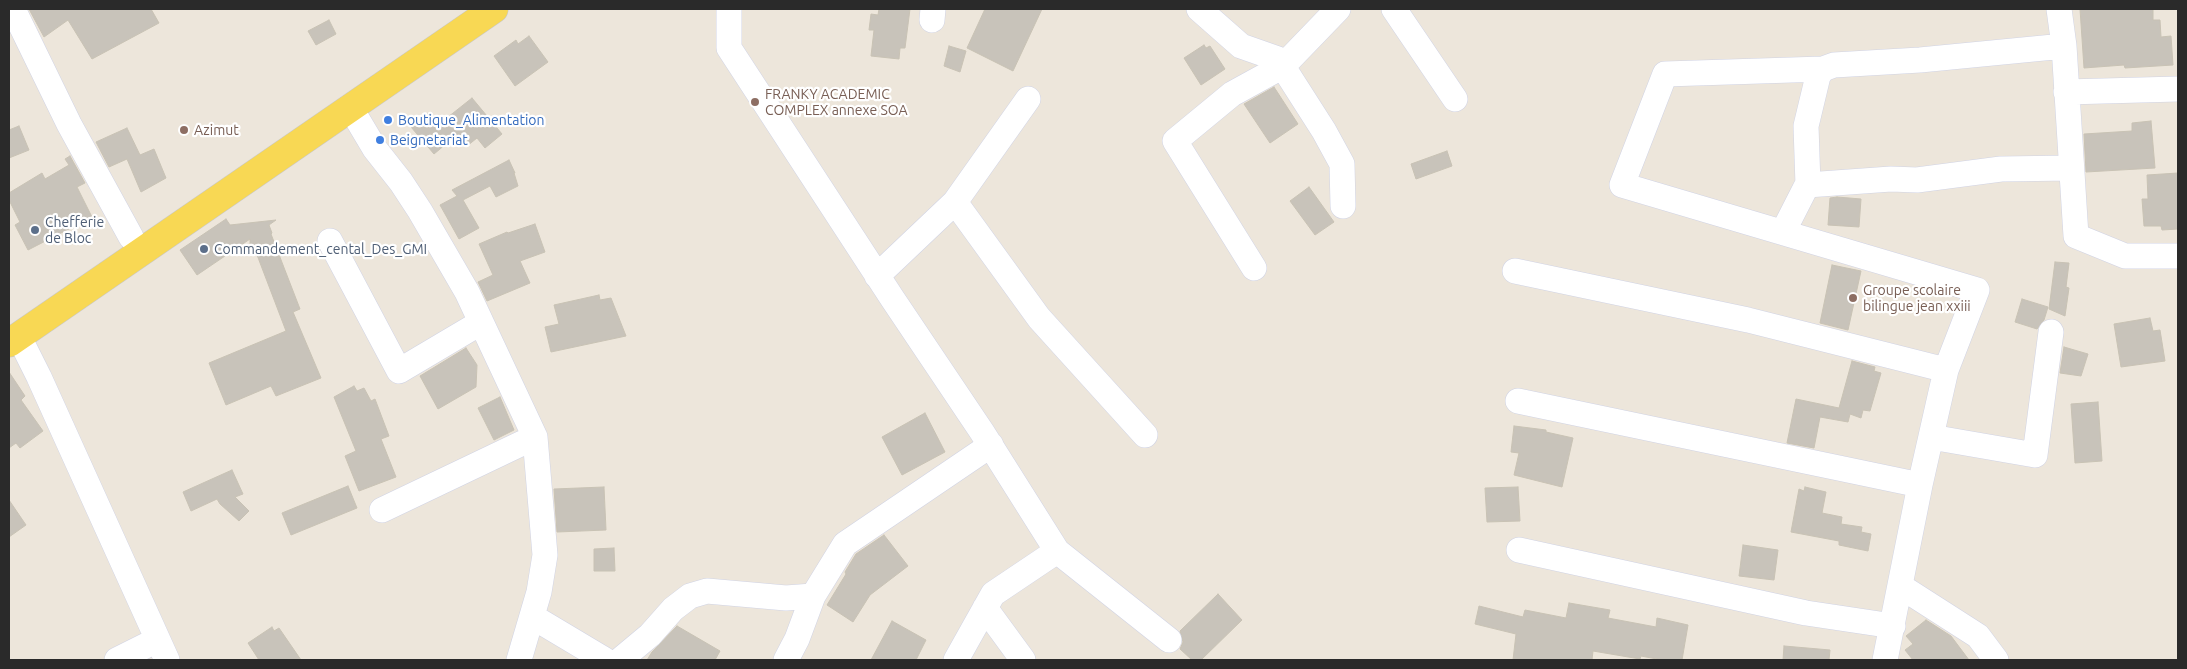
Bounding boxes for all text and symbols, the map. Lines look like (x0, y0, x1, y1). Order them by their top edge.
place label: FRANKY ACADEMIC COMPLEX annexe SOA (765, 86, 908, 118)
marker: FRANKY ACADEMIC COMPLEX annexe SOA (749, 96, 761, 108)
place label: Boutique_Alimentation (398, 112, 544, 128)
marker: Boutique_Alimentation (382, 114, 394, 126)
place label: Azimut (194, 122, 239, 138)
marker: Azimut (178, 124, 190, 136)
place label: Beignetariat (390, 132, 468, 148)
marker: Beignetariat (374, 134, 386, 146)
place label: Chefferie de Bloc (45, 214, 104, 246)
marker: Chefferie de Bloc (29, 224, 41, 236)
place label: Commandement_cental_Des_GMI (214, 241, 427, 257)
marker: Commandement_cental_Des_GMI (198, 243, 210, 255)
place label: Groupe scolaire bilingue jean xxiii (1863, 282, 1971, 314)
marker: Groupe scolaire bilingue jean xxiii (1847, 292, 1859, 304)

